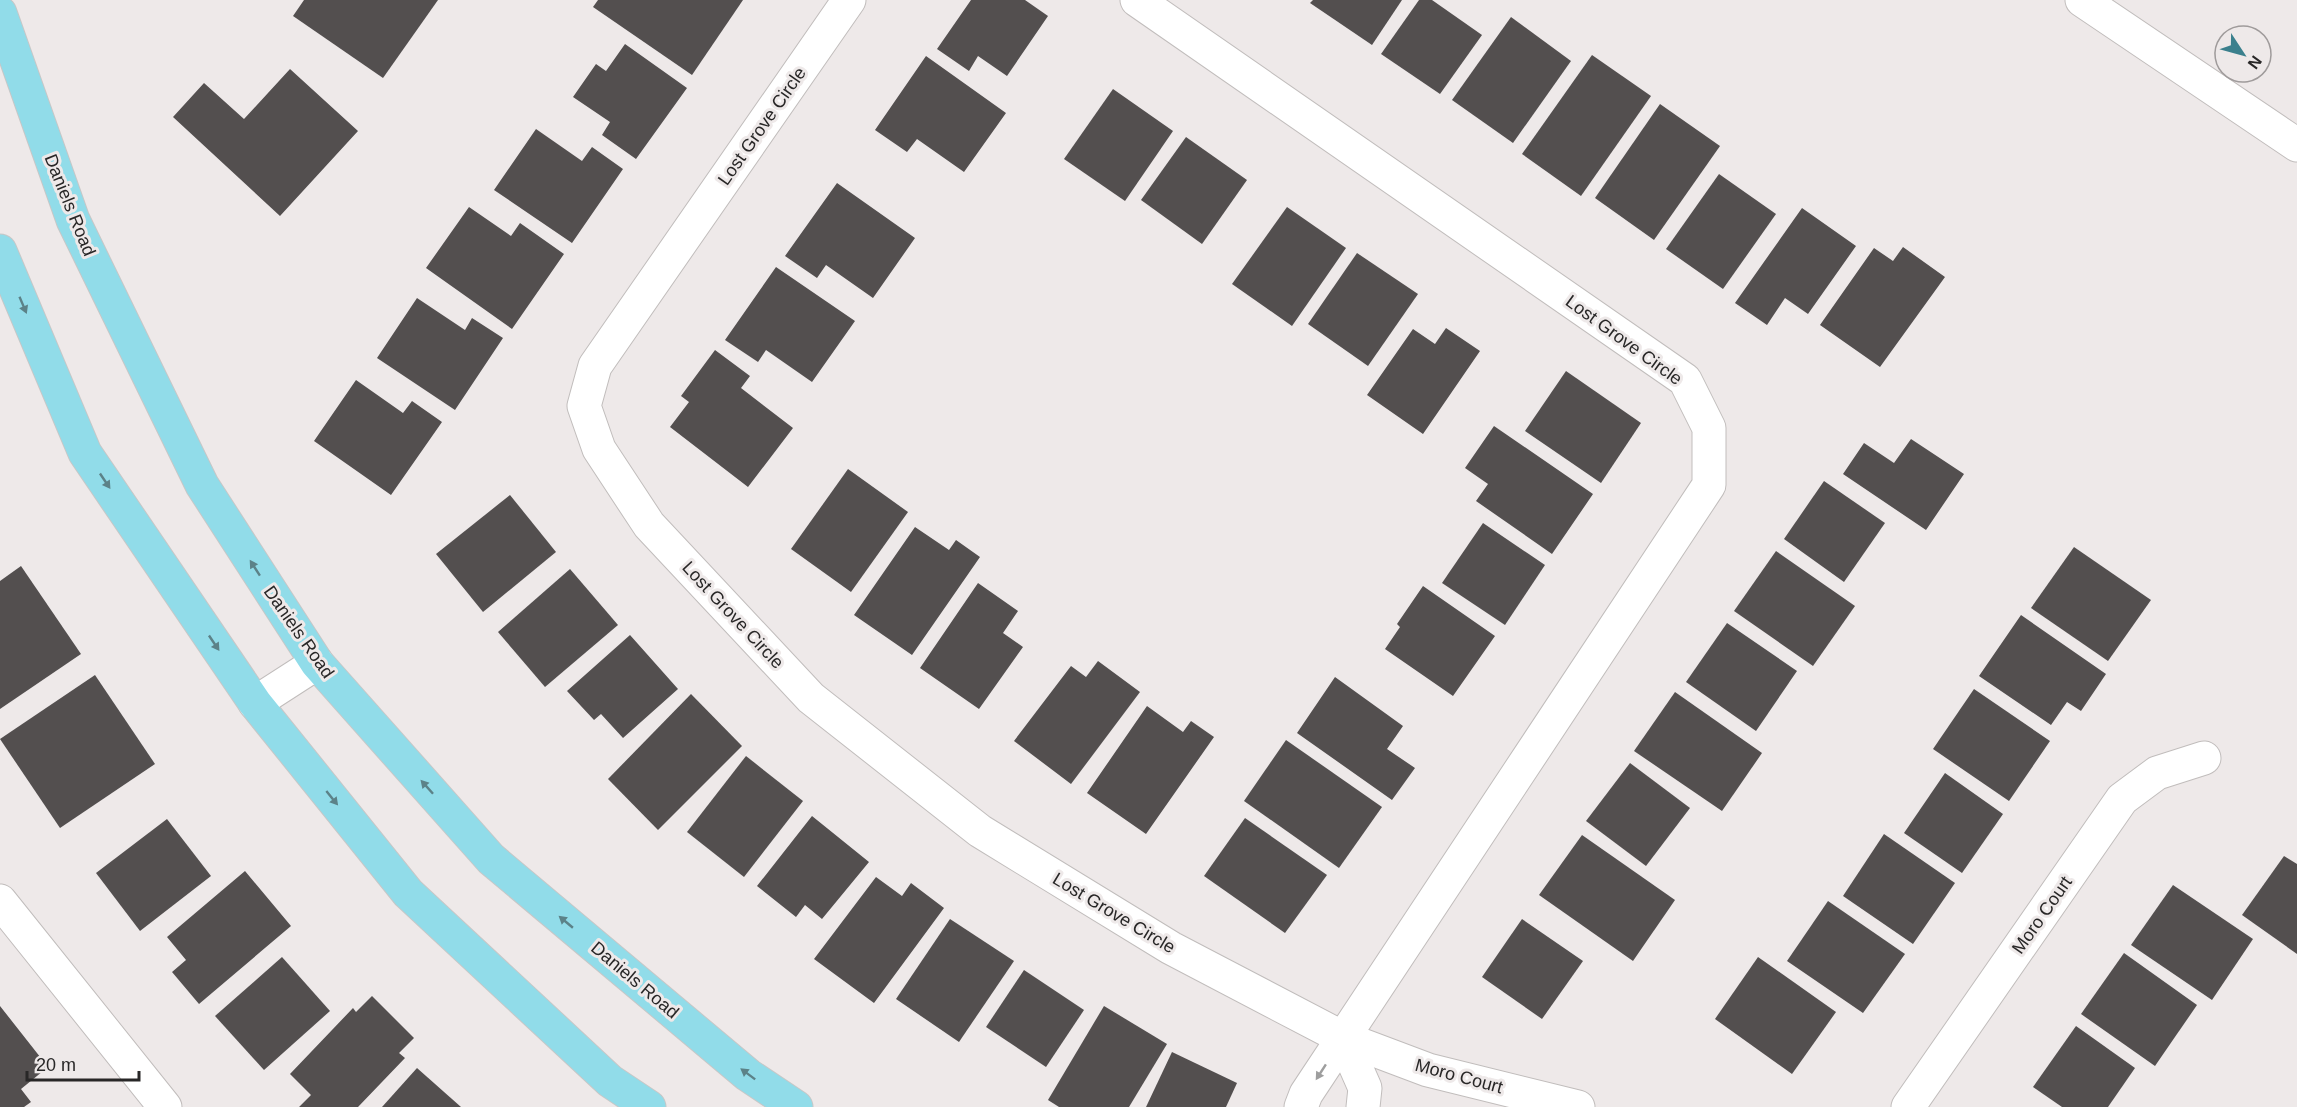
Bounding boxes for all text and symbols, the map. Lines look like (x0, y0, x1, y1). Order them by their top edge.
north arrow (2213, 24, 2273, 84)
text: N (2244, 53, 2265, 72)
street label: Lost Grove Circle (714, 63, 810, 189)
street label: Daniels Road (40, 151, 100, 259)
street label: Lost Grove Circle (1562, 291, 1686, 389)
one-way arrow (19, 296, 28, 314)
one-way arrow (99, 473, 111, 489)
street label: Lost Grove Circle (678, 557, 788, 673)
one-way arrow (250, 560, 261, 576)
street label: Daniels Road (260, 582, 338, 682)
one-way arrow (208, 634, 220, 650)
one-way arrow (421, 780, 434, 795)
one-way arrow (325, 790, 338, 806)
street label: Lost Grove Circle (1049, 869, 1179, 957)
street label: Moro Court (2008, 872, 2076, 958)
one-way arrow (558, 916, 574, 929)
street label: Daniels Road (587, 938, 683, 1022)
scale bar (27, 1044, 140, 1082)
text: 20 m (36, 1055, 76, 1075)
street label: Moro Court (1413, 1055, 1505, 1097)
one-way arrow (1315, 1064, 1326, 1080)
one-way arrow (740, 1069, 755, 1081)

